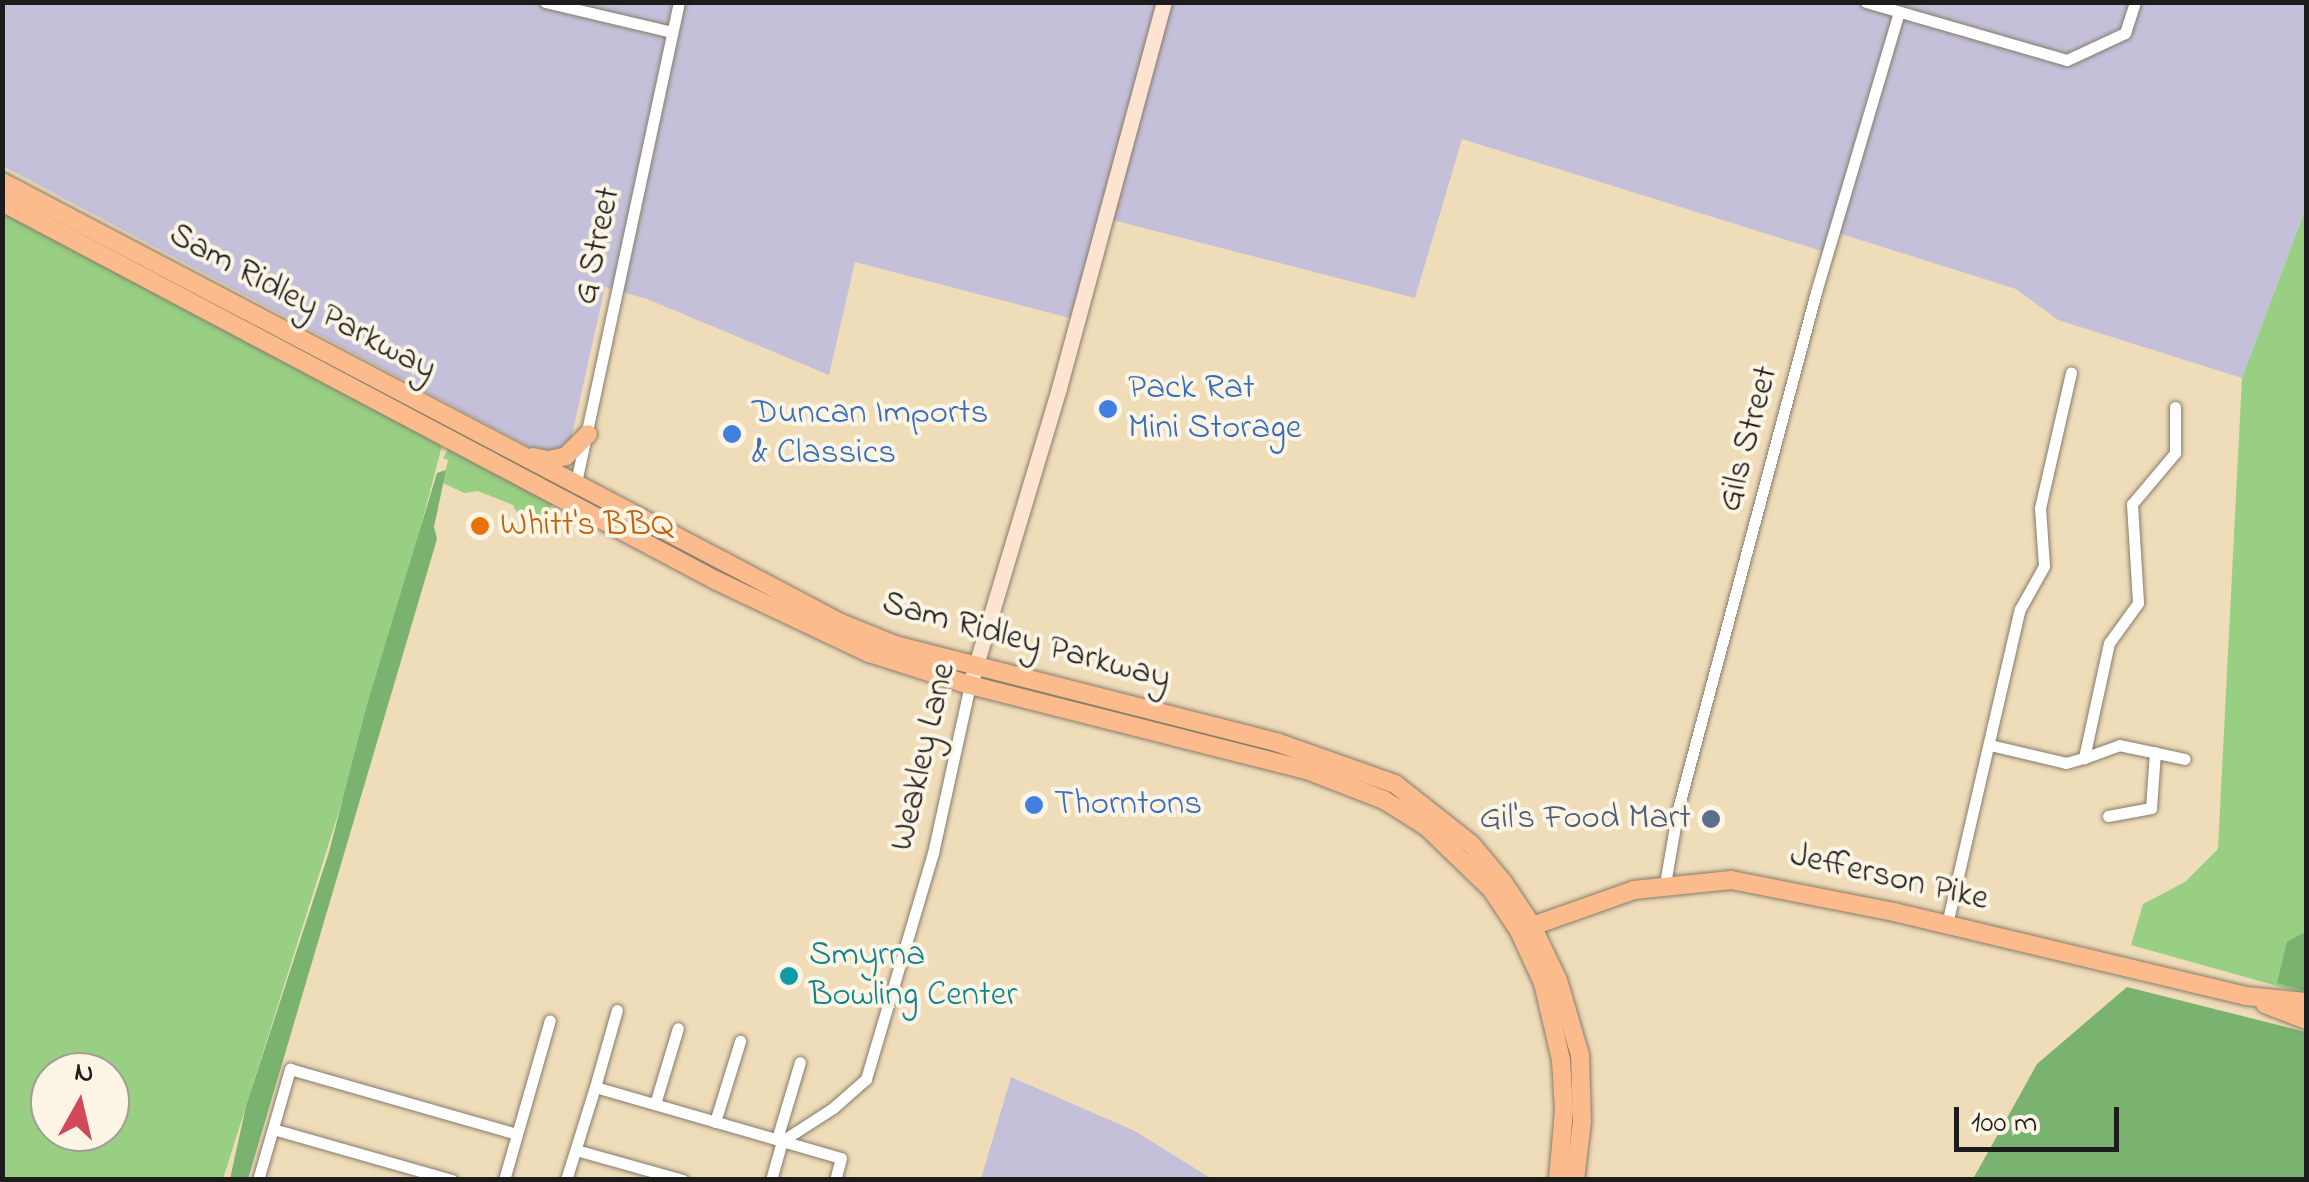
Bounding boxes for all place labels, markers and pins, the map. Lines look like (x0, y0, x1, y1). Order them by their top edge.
place label: Pack Rat Mini Storage (1128, 368, 1301, 450)
place label: Duncan Imports & Classics (752, 393, 988, 475)
marker: Pack Rat Mini Storage (1097, 398, 1119, 420)
marker: Duncan Imports & Classics (721, 423, 743, 445)
place label: Whitt's BBQ (500, 505, 673, 547)
marker: Whitt's BBQ (469, 515, 491, 537)
place label: Thorntons (1054, 784, 1202, 826)
marker: Thorntons (1023, 794, 1045, 816)
place label: Gil's Food Mart (1480, 798, 1691, 840)
marker: Gil's Food Mart (1700, 808, 1722, 830)
place label: Smyrna Bowling Center (809, 935, 1017, 1017)
marker: Smyrna Bowling Center (778, 965, 800, 987)

